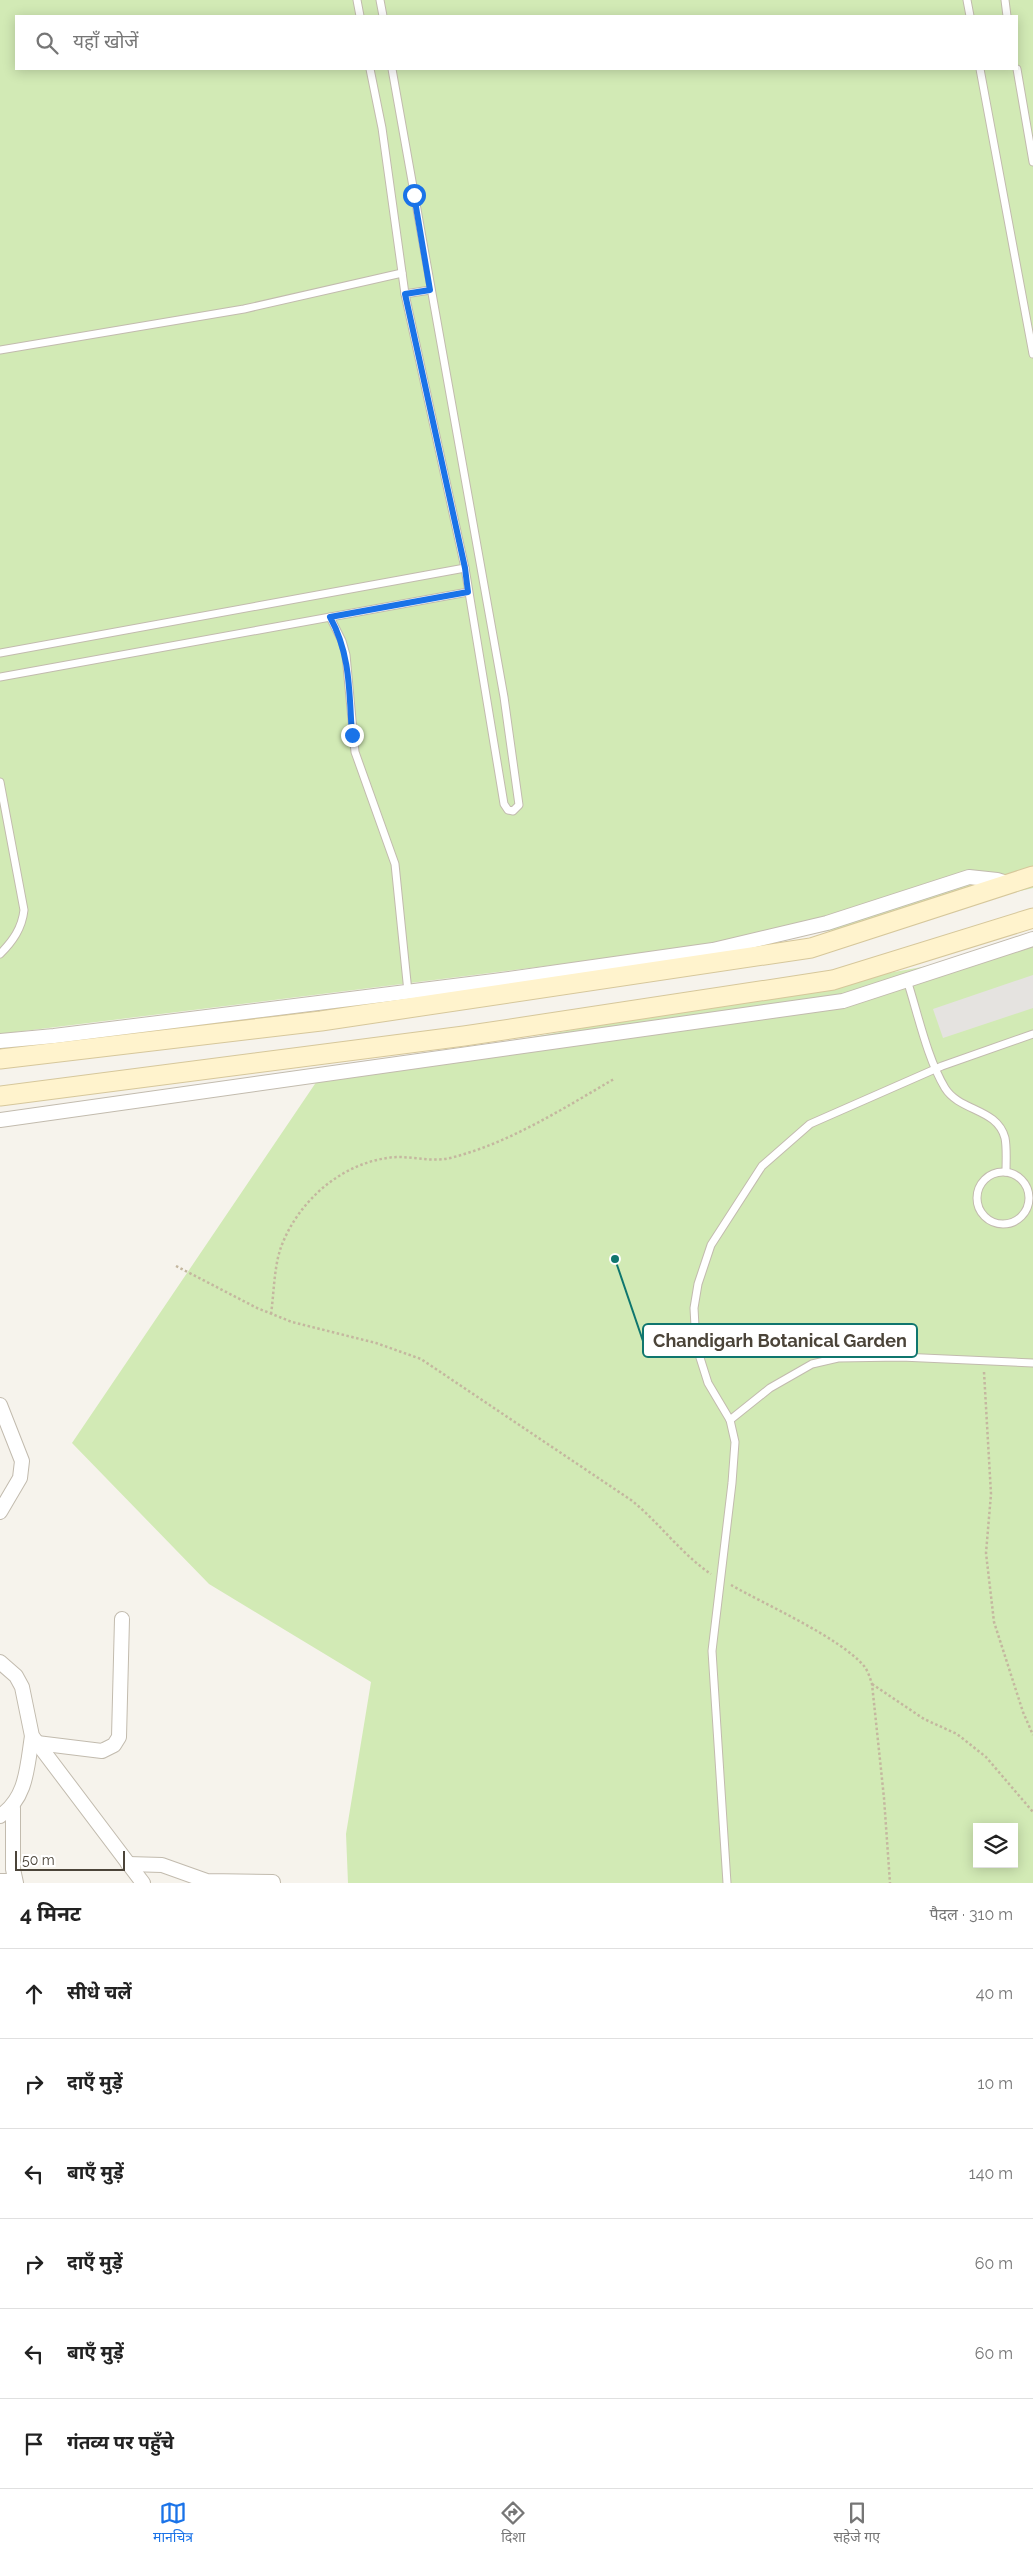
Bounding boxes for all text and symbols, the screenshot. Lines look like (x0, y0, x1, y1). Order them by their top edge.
search box (15, 15, 1018, 70)
icon: search (33, 29, 61, 57)
text: यहाँ खोजें (73, 30, 138, 52)
route start (403, 184, 426, 207)
route end (341, 724, 364, 747)
callout: Chandigarh Botanical Garden (643, 1324, 917, 1357)
text: Chandigarh Botanical Garden (653, 1330, 907, 1351)
map controls (973, 1823, 1018, 1868)
button: layers (973, 1823, 1018, 1868)
scale bar (15, 1848, 125, 1871)
text: 50 m (22, 1852, 55, 1868)
text: 4 मिनट (20, 1901, 81, 1926)
text: पैदल · 310 m (929, 1905, 1013, 1924)
icon: ahead (20, 1980, 48, 2008)
text: सीधे चलें (67, 1981, 131, 2003)
text: 40 m (976, 1984, 1013, 2003)
icon: right (20, 2070, 48, 2098)
text: दाएँ मुड़ें (67, 2071, 123, 2093)
text: 10 m (978, 2074, 1013, 2093)
icon: left (20, 2160, 48, 2188)
text: बाएँ मुड़ें (67, 2161, 124, 2183)
text: 140 m (969, 2164, 1013, 2183)
icon: right (20, 2250, 48, 2278)
text: दाएँ मुड़ें (67, 2251, 123, 2273)
text: 60 m (975, 2254, 1013, 2273)
icon: left (20, 2340, 48, 2368)
text: बाएँ मुड़ें (67, 2341, 124, 2363)
text: 60 m (975, 2344, 1013, 2363)
icon: arrive (20, 2430, 48, 2458)
text: गंतव्य पर पहुँचे (67, 2431, 174, 2453)
tab: मानचित्र (153, 2499, 193, 2548)
tab: दिशा (499, 2499, 527, 2548)
tab: सहेजे गए (833, 2499, 880, 2548)

